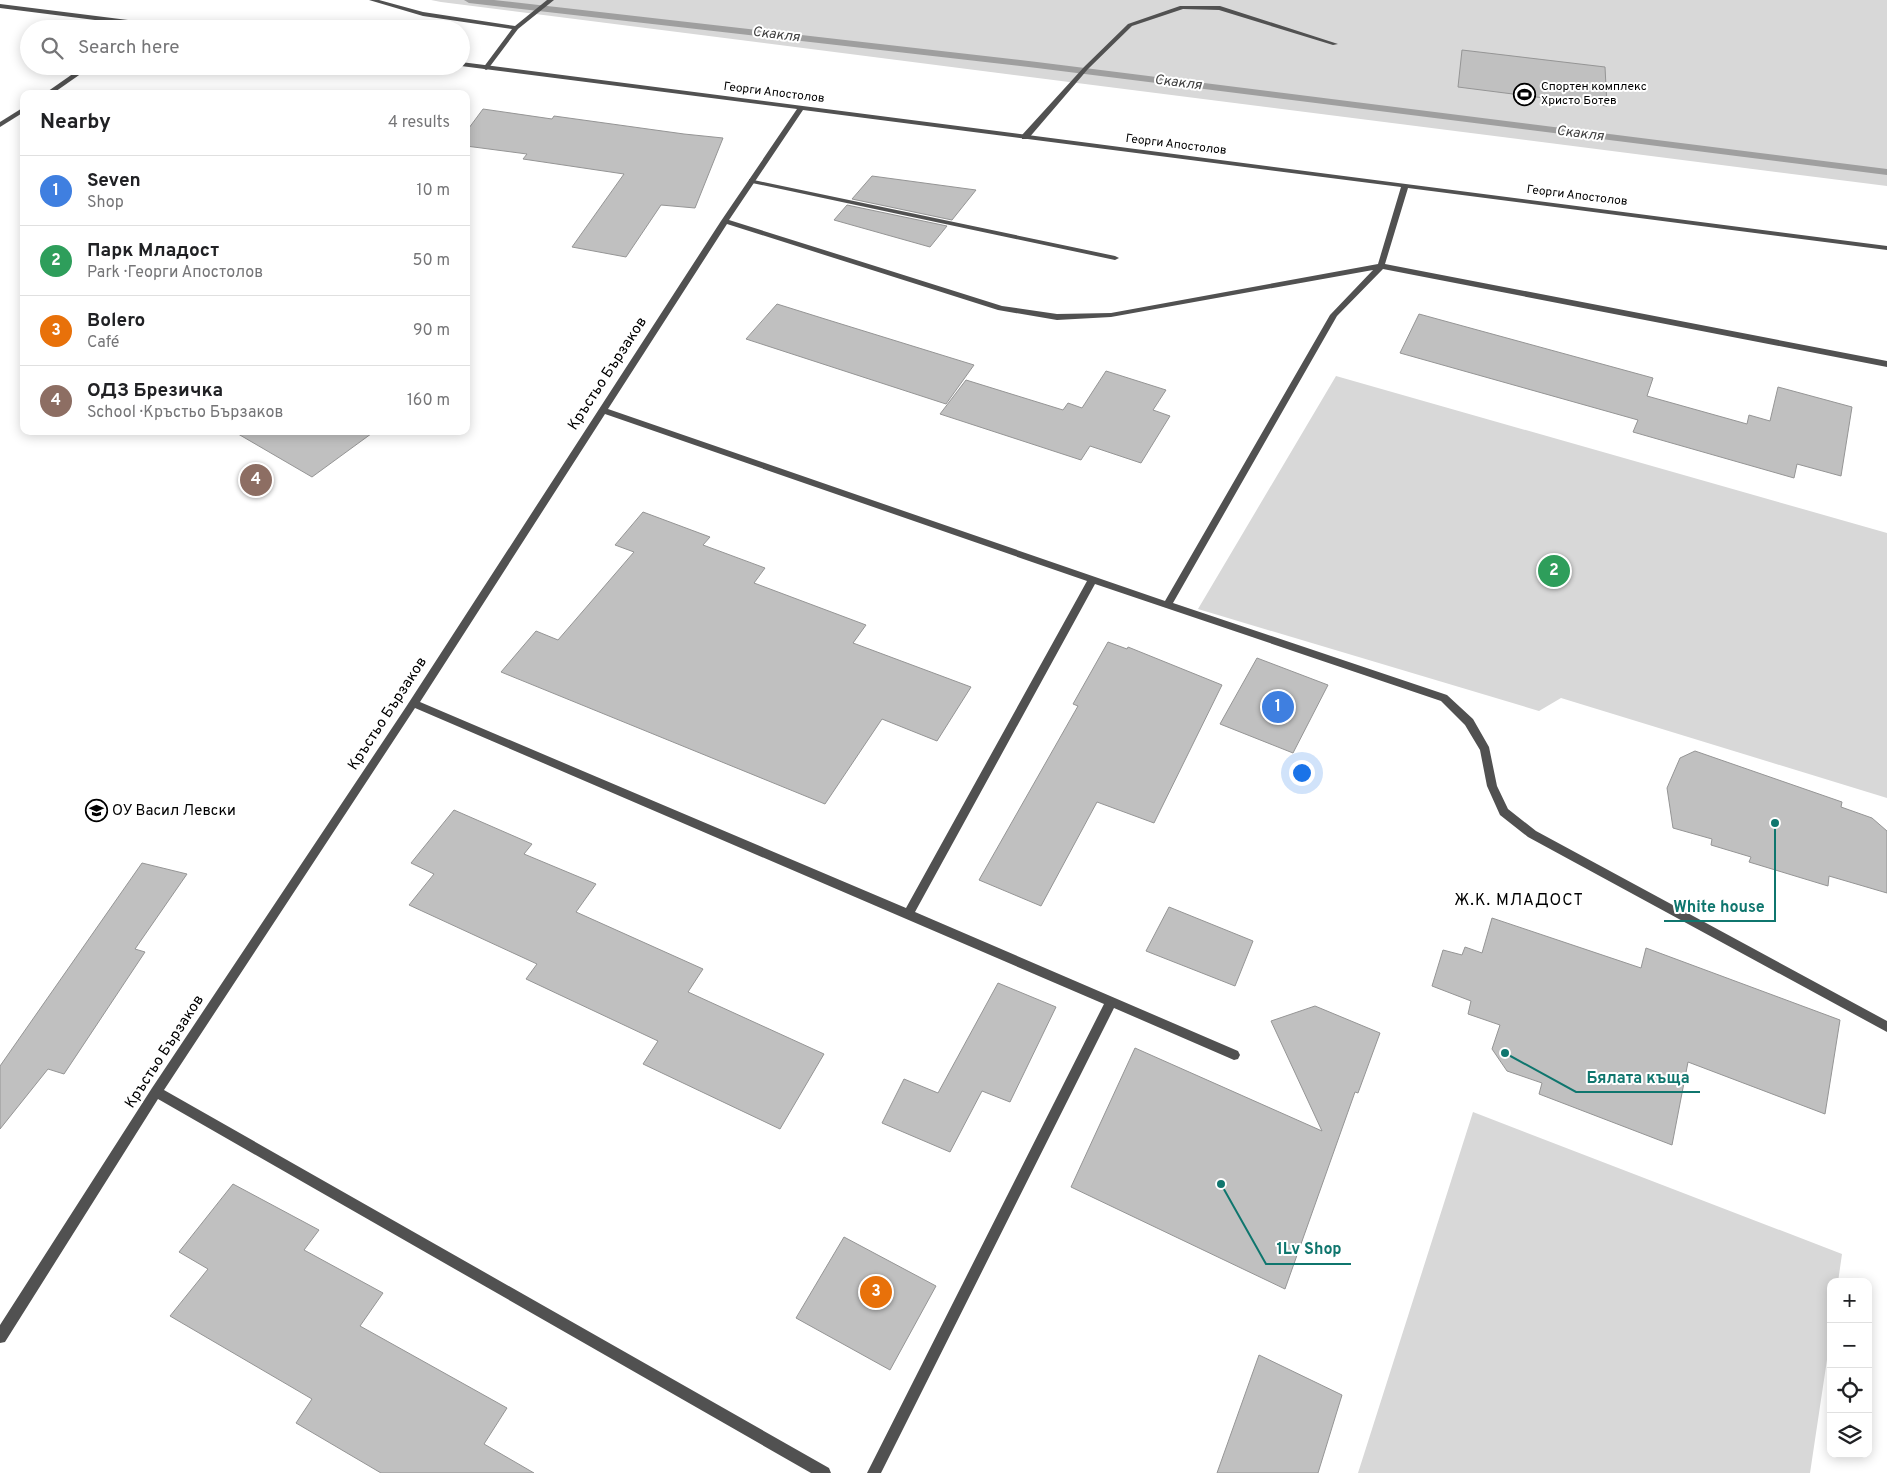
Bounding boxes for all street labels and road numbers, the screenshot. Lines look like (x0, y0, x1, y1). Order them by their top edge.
street label: Георги Апостолов (723, 79, 825, 107)
street label: Георги Апостолов (1125, 131, 1227, 159)
street label: Георги Апостолов (1526, 182, 1628, 210)
street label: Кръстьо Бързаков (564, 314, 652, 434)
street label: Кръстьо Бързаков (344, 654, 432, 774)
street label: Кръстьо Бързаков (121, 992, 209, 1112)

